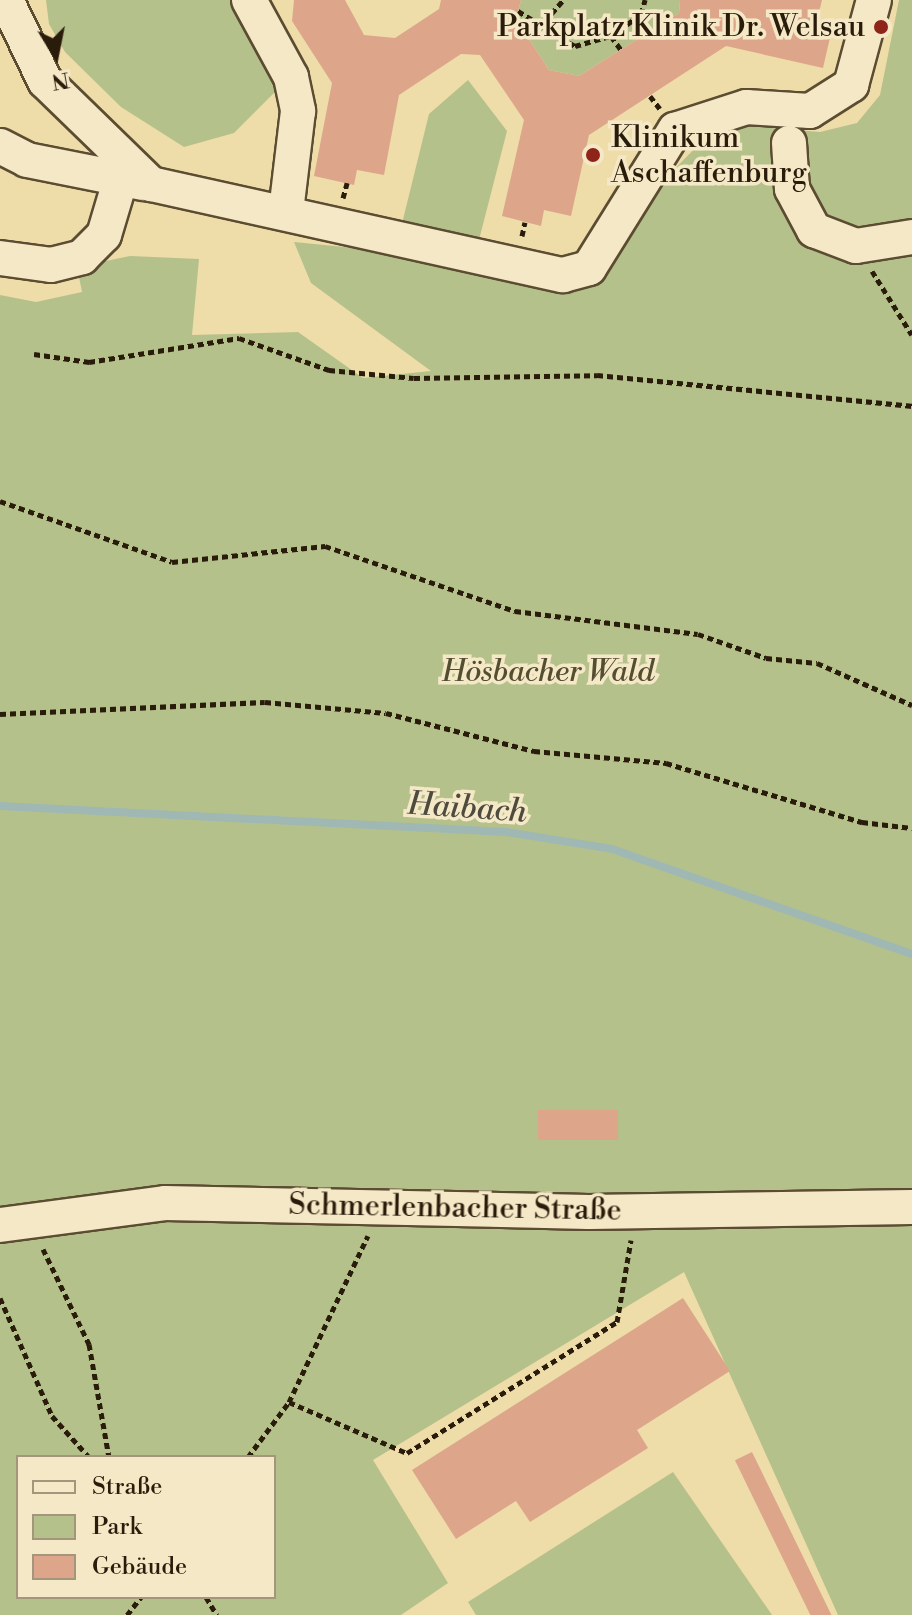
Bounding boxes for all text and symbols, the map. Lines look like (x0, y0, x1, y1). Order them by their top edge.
place label: Parkplatz Klinik Dr. Welsau (497, 9, 865, 45)
north arrow (16, 16, 96, 96)
marker: Parkplatz Klinik Dr. Welsau (872, 18, 890, 36)
text: N (49, 65, 71, 95)
place label: Klinikum Aschaffenburg (611, 120, 807, 190)
marker: Klinikum Aschaffenburg (582, 144, 604, 166)
park label: Hösbacher Wald (442, 654, 654, 690)
water label: Haibach (406, 785, 528, 831)
street label: Schmerlenbacher Straße (288, 1187, 622, 1229)
legend (16, 1455, 276, 1599)
text: Straße (92, 1472, 162, 1502)
text: Park (92, 1512, 142, 1542)
text: Gebäude (92, 1552, 187, 1582)

